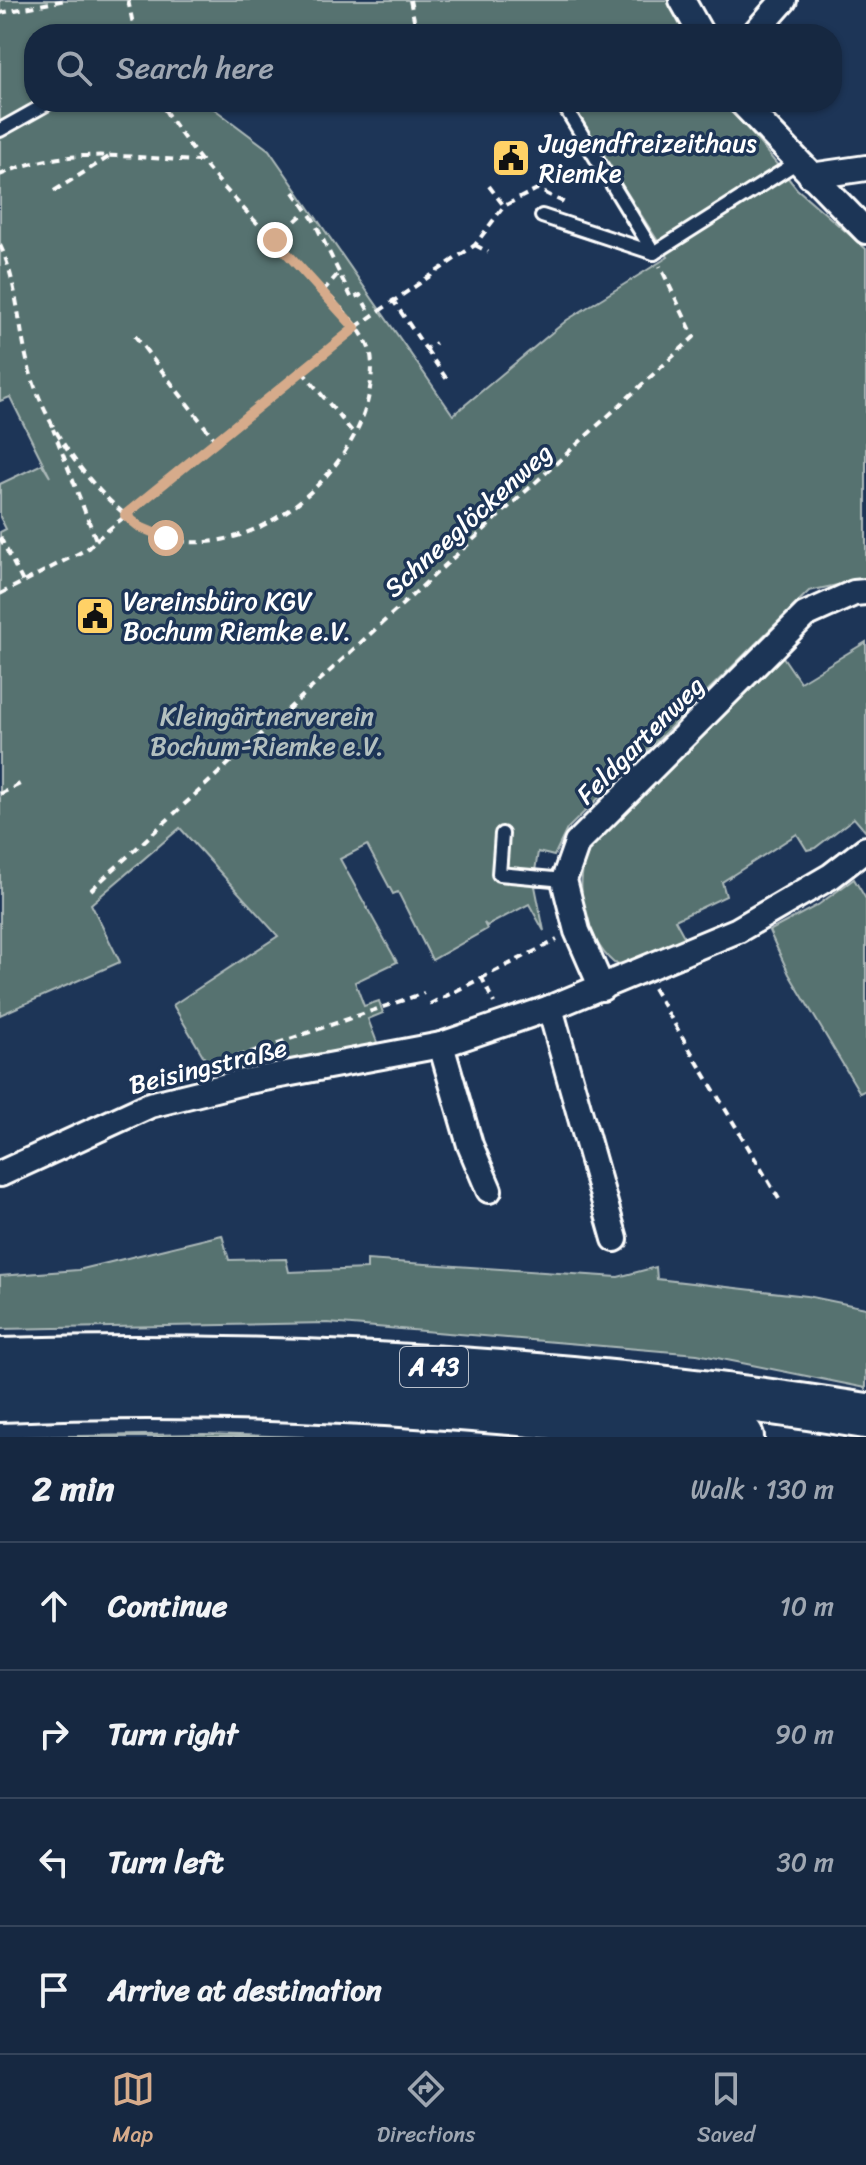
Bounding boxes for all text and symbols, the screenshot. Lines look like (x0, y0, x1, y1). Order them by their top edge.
search box (24, 24, 842, 112)
text: Search here (116, 41, 274, 95)
icon: search (52, 46, 96, 90)
place label: Jugendfreizeithaus Riemke (538, 120, 757, 196)
public building icon: Jugendfreizeithaus Riemke (490, 137, 532, 179)
route end (257, 222, 293, 258)
street label: Schneeglöckenweg (373, 431, 563, 609)
route start (148, 520, 184, 556)
place label: Vereinsbüro KGV Bochum Riemke e.V. (123, 578, 351, 654)
public building icon: Vereinsbüro KGV Bochum Riemke e.V. (74, 595, 116, 637)
street label: Feldgartenweg (564, 664, 716, 816)
park label: Kleingärtnerverein Bochum-Riemke e.V. (150, 693, 384, 769)
street label: Beisingstraße (124, 1024, 292, 1108)
road number: A 43 (400, 1347, 468, 1387)
text: 2 min (32, 1459, 114, 1519)
text: Walk · 130 m (691, 1466, 834, 1512)
text: Continue (108, 1579, 227, 1633)
text: 10 m (780, 1583, 834, 1629)
icon: ahead (32, 1584, 76, 1628)
text: Turn right (108, 1707, 238, 1761)
text: 90 m (775, 1711, 834, 1757)
icon: right (32, 1712, 76, 1756)
text: Turn left (108, 1835, 224, 1889)
text: 30 m (777, 1839, 834, 1885)
icon: left (32, 1840, 76, 1884)
text: Arrive at destination (108, 1963, 382, 2017)
icon: arrive (32, 1968, 76, 2012)
tab: Map (111, 2067, 155, 2154)
tab: Directions (377, 2067, 475, 2154)
tab: Saved (697, 2067, 755, 2154)

